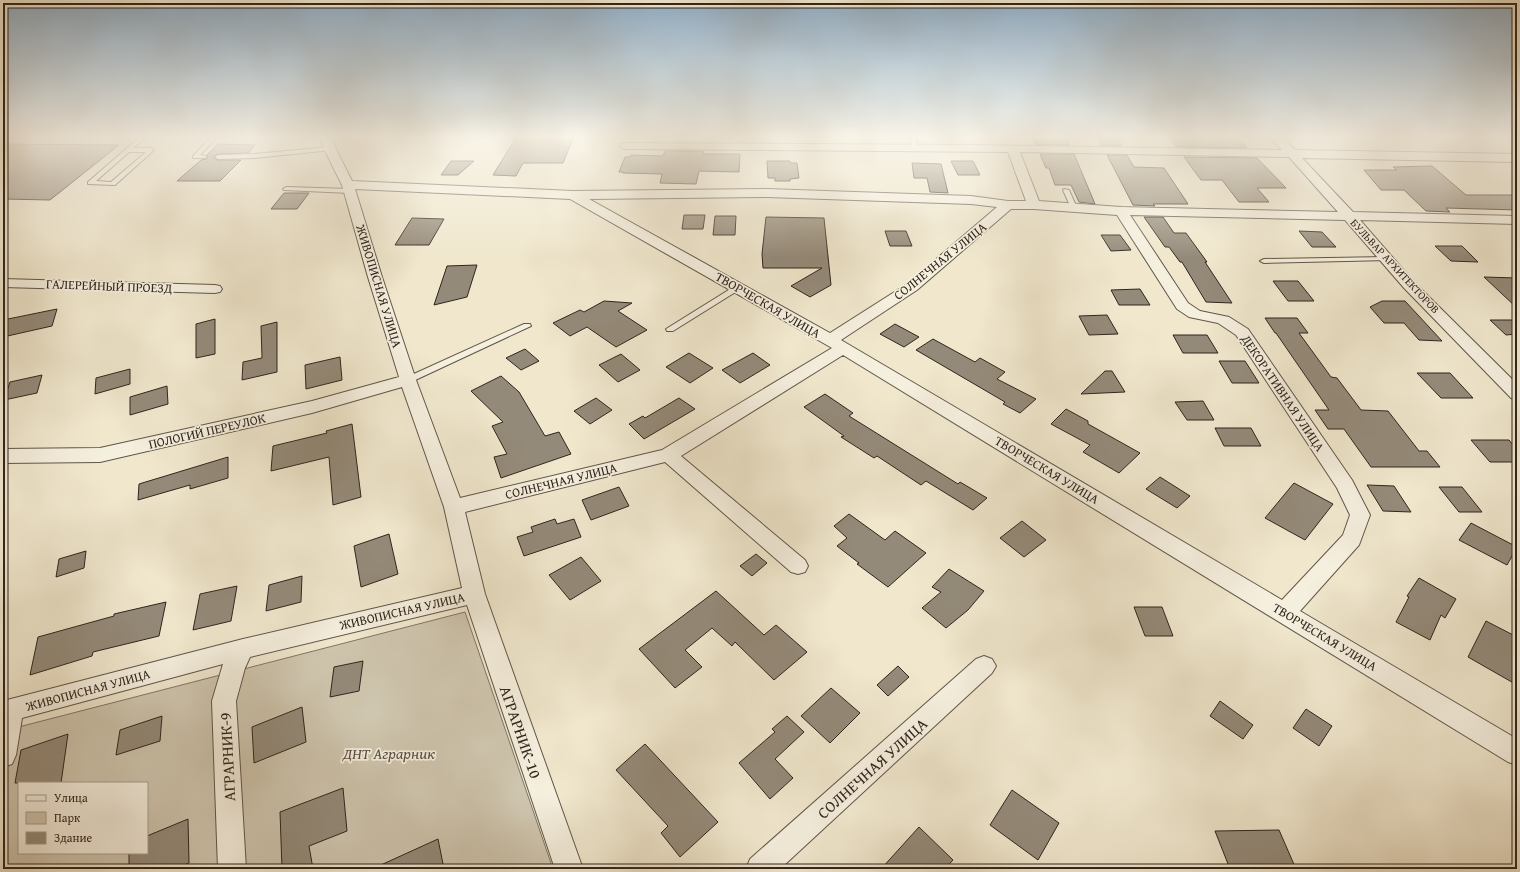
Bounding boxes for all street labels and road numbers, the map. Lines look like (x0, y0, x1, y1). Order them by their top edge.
street label: БУЛЬВАР АРХИТЕКТОРОВ (1347, 215, 1443, 317)
street label: СОЛНЕЧНАЯ УЛИЦА (889, 217, 991, 304)
street label: ЖИВОПИСНАЯ УЛИЦА (351, 221, 407, 350)
street label: ТВОРЧЕСКАЯ УЛИЦА (712, 267, 824, 343)
street label: ГАЛЕРЕЙНЫЙ ПРОЕЗД (45, 274, 173, 298)
street label: ДЕКОРАТИВНАЯ УЛИЦА (1236, 330, 1329, 455)
street label: ПОЛОГИЙ ПЕРЕУЛОК (147, 408, 267, 454)
street label: ТВОРЧЕСКАЯ УЛИЦА (991, 431, 1103, 509)
street label: СОЛНЕЧНАЯ УЛИЦА (503, 458, 619, 504)
street label: ЖИВОПИСНАЯ УЛИЦА (337, 587, 467, 635)
street label: ТВОРЧЕСКАЯ УЛИЦА (1269, 598, 1381, 676)
street label: ЖИВОПИСНАЯ УЛИЦА (23, 664, 152, 716)
street label: АГРАРНИК-10 (494, 682, 548, 782)
street label: АГРАРНИК-9 (213, 712, 241, 802)
street label: СОЛНЕЧНАЯ УЛИЦА (812, 712, 933, 824)

